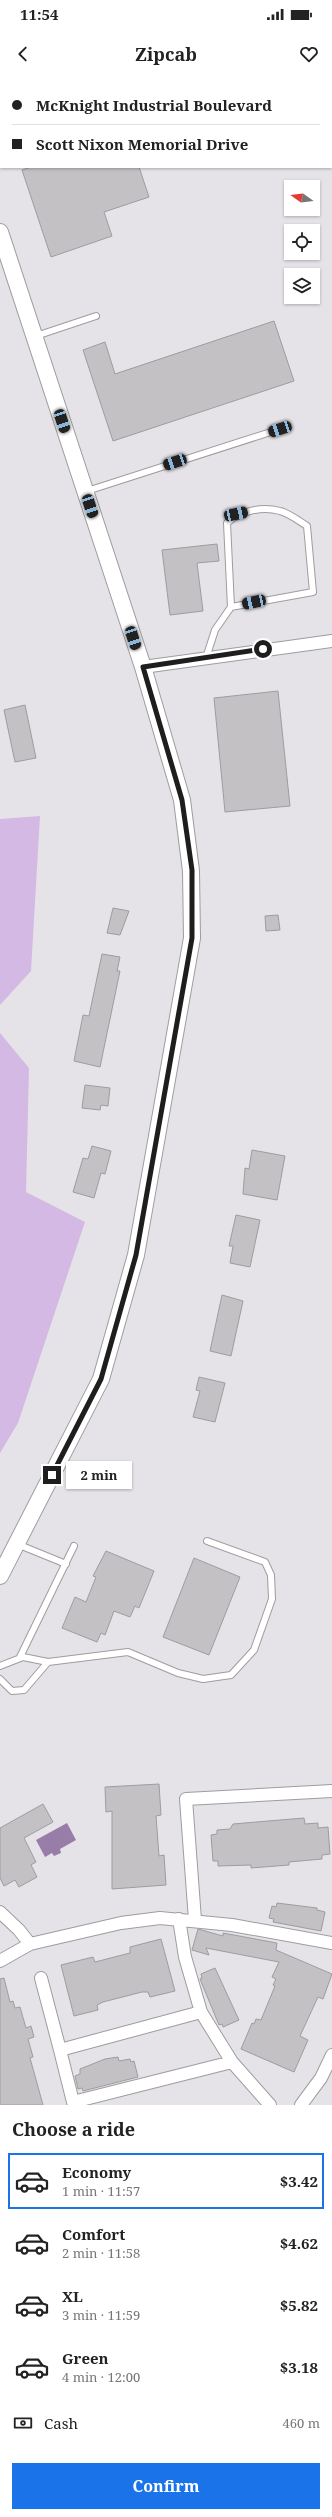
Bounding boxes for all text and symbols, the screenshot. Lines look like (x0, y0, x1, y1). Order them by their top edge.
text: 11:54 (20, 4, 58, 24)
text: Zipcab (135, 42, 197, 66)
icon: back (12, 43, 34, 65)
icon: heart (298, 43, 320, 65)
text: McKnight Industrial Boulevard (36, 95, 272, 115)
text: Scott Nixon Memorial Drive (36, 134, 248, 154)
north arrow (284, 180, 320, 216)
map controls (284, 180, 320, 304)
button: locate (284, 224, 320, 260)
button: layers (284, 268, 320, 304)
car (53, 408, 71, 434)
car (267, 420, 293, 438)
car (162, 453, 188, 471)
car (81, 493, 99, 519)
car (223, 506, 249, 522)
car (241, 594, 267, 610)
car (124, 625, 142, 651)
route start (254, 640, 272, 658)
callout: 2 min (66, 1461, 132, 1489)
route end (43, 1466, 61, 1484)
text: 2 min (81, 1466, 117, 1484)
text: Choose a ride (12, 2117, 135, 2141)
text: Economy (62, 2162, 131, 2182)
icon: car (14, 2163, 50, 2199)
text: $3.42 (280, 2171, 318, 2191)
text: 1 min · 11:57 (62, 2182, 140, 2200)
text: Comfort (62, 2224, 125, 2244)
icon: car (14, 2225, 50, 2261)
text: $4.62 (280, 2233, 318, 2253)
text: 2 min · 11:58 (62, 2244, 140, 2262)
text: XL (62, 2286, 83, 2306)
icon: car (14, 2287, 50, 2323)
text: $5.82 (280, 2295, 318, 2315)
text: 3 min · 11:59 (62, 2306, 140, 2324)
text: Green (62, 2348, 109, 2368)
icon: car (14, 2349, 50, 2385)
text: $3.18 (280, 2357, 318, 2377)
text: 4 min · 12:00 (62, 2368, 140, 2386)
icon: cash (12, 2412, 34, 2434)
text: Cash (44, 2413, 78, 2433)
text: 460 m (283, 2414, 320, 2432)
button: Confirm (12, 2463, 320, 2509)

